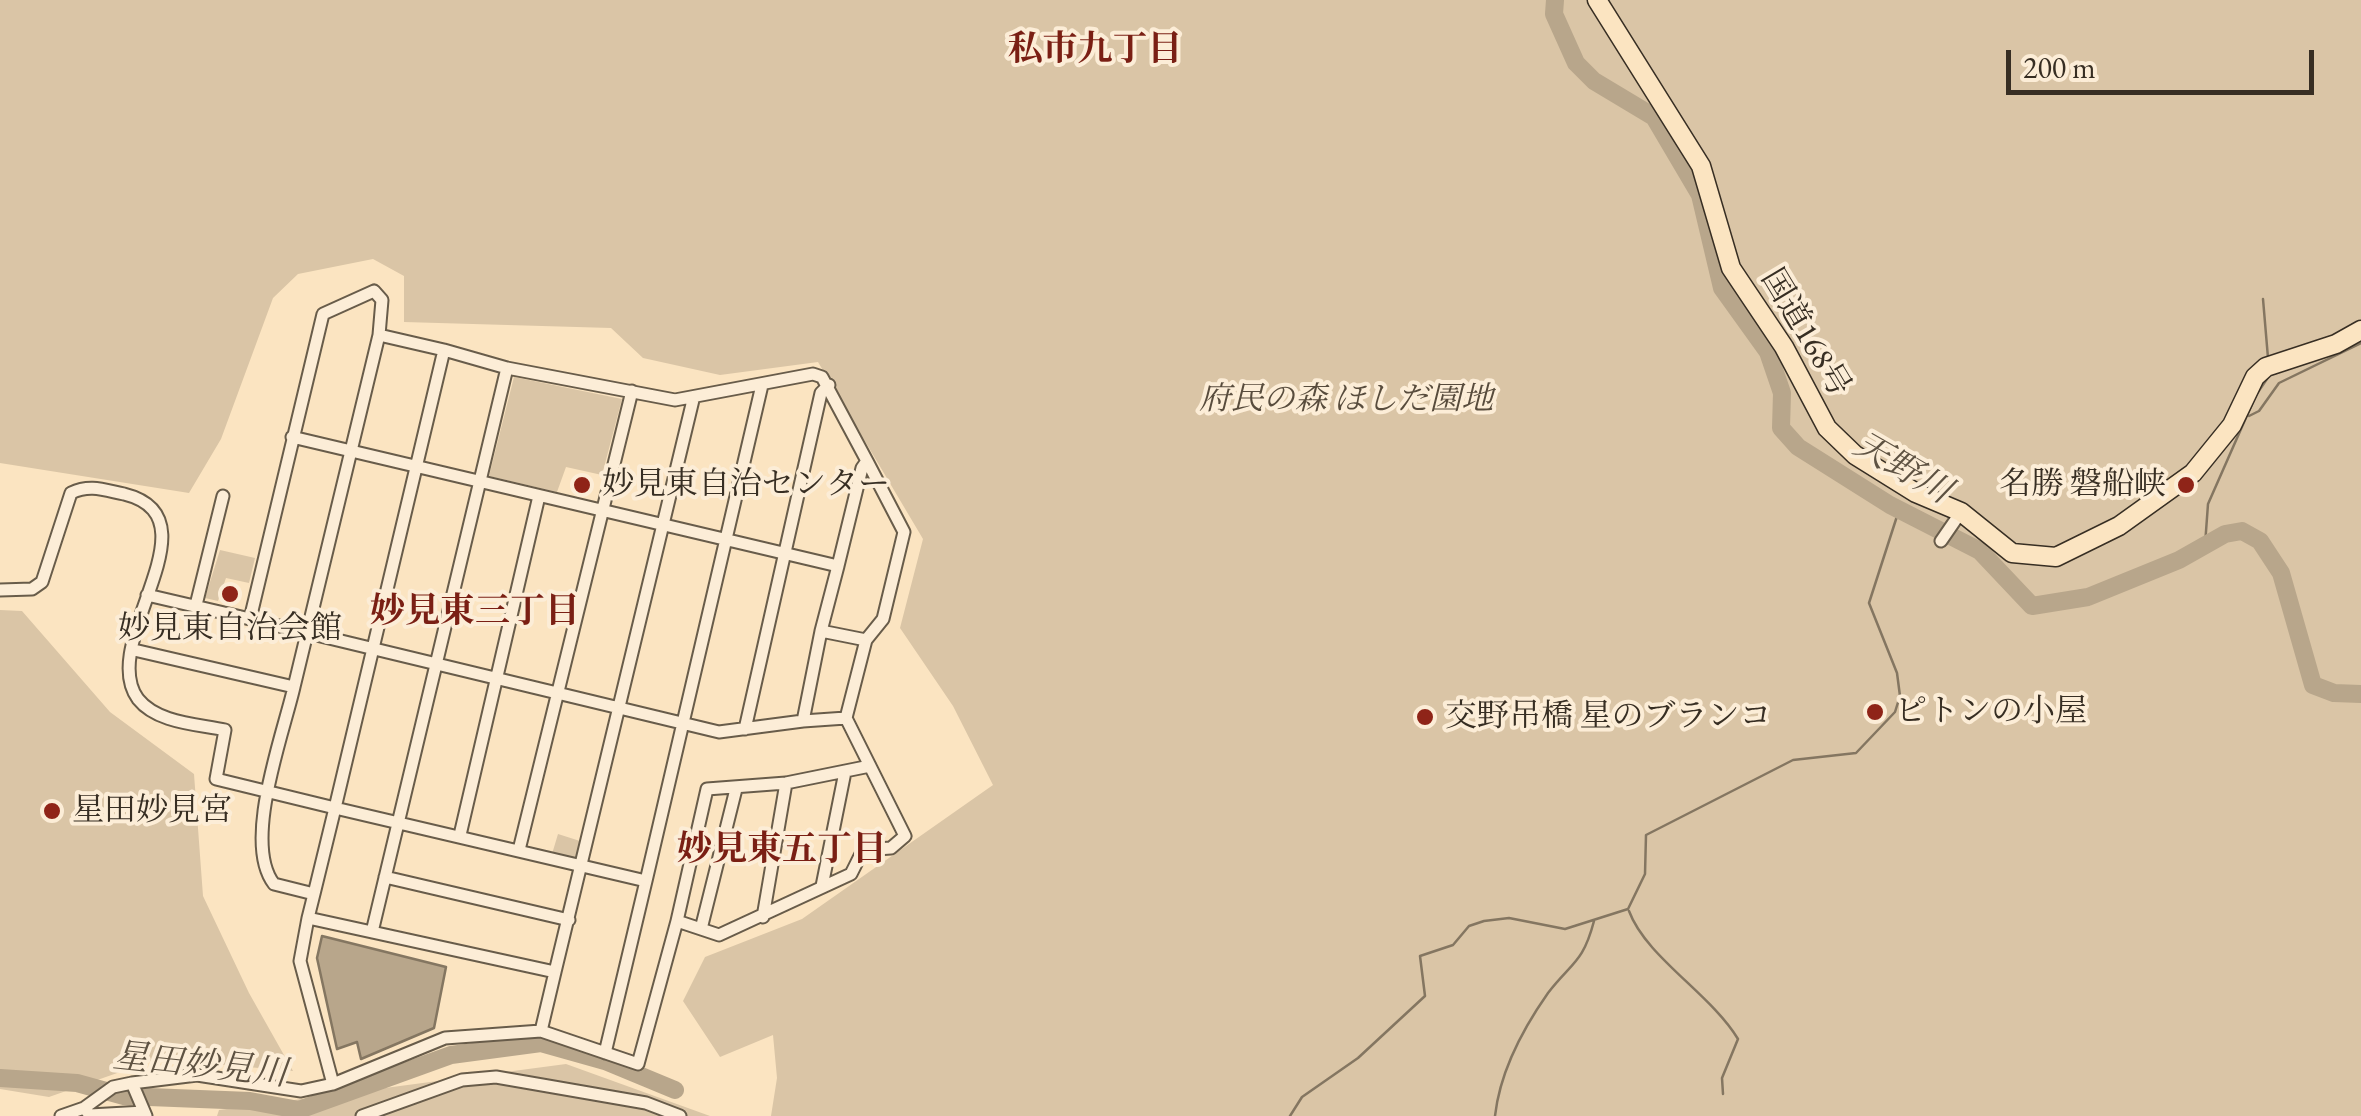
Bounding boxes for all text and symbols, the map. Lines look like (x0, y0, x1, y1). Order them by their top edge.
district label: 私市九丁目 (1008, 29, 1182, 71)
scale bar (2011, 30, 2318, 92)
text: 200 m (2023, 48, 2096, 87)
street label: 国道168号 (1752, 262, 1858, 404)
park label: 府民の森 ほしだ園地 (1199, 381, 1493, 419)
water label: 天野川 (1846, 425, 1958, 513)
place label: 妙見東自治センター (602, 466, 890, 504)
place label: 名勝 磐船峡 (2000, 466, 2166, 504)
marker: 妙見東自治センター (571, 474, 593, 496)
marker: 名勝 磐船峡 (2175, 474, 2197, 496)
marker: 妙見東自治会館 (219, 583, 241, 605)
district label: 妙見東三丁目 (370, 591, 580, 633)
place label: 妙見東自治会館 (118, 610, 342, 648)
place label: ピトンの小屋 (1895, 693, 2087, 731)
place label: 交野吊橋 星のブランコ (1445, 698, 1771, 736)
marker: ピトンの小屋 (1864, 701, 1886, 723)
marker: 交野吊橋 星のブランコ (1414, 706, 1436, 728)
place label: 星田妙見宮 (72, 792, 232, 830)
marker: 星田妙見宮 (41, 800, 63, 822)
district label: 妙見東五丁目 (677, 829, 887, 871)
water label: 星田妙見川 (111, 1036, 289, 1096)

